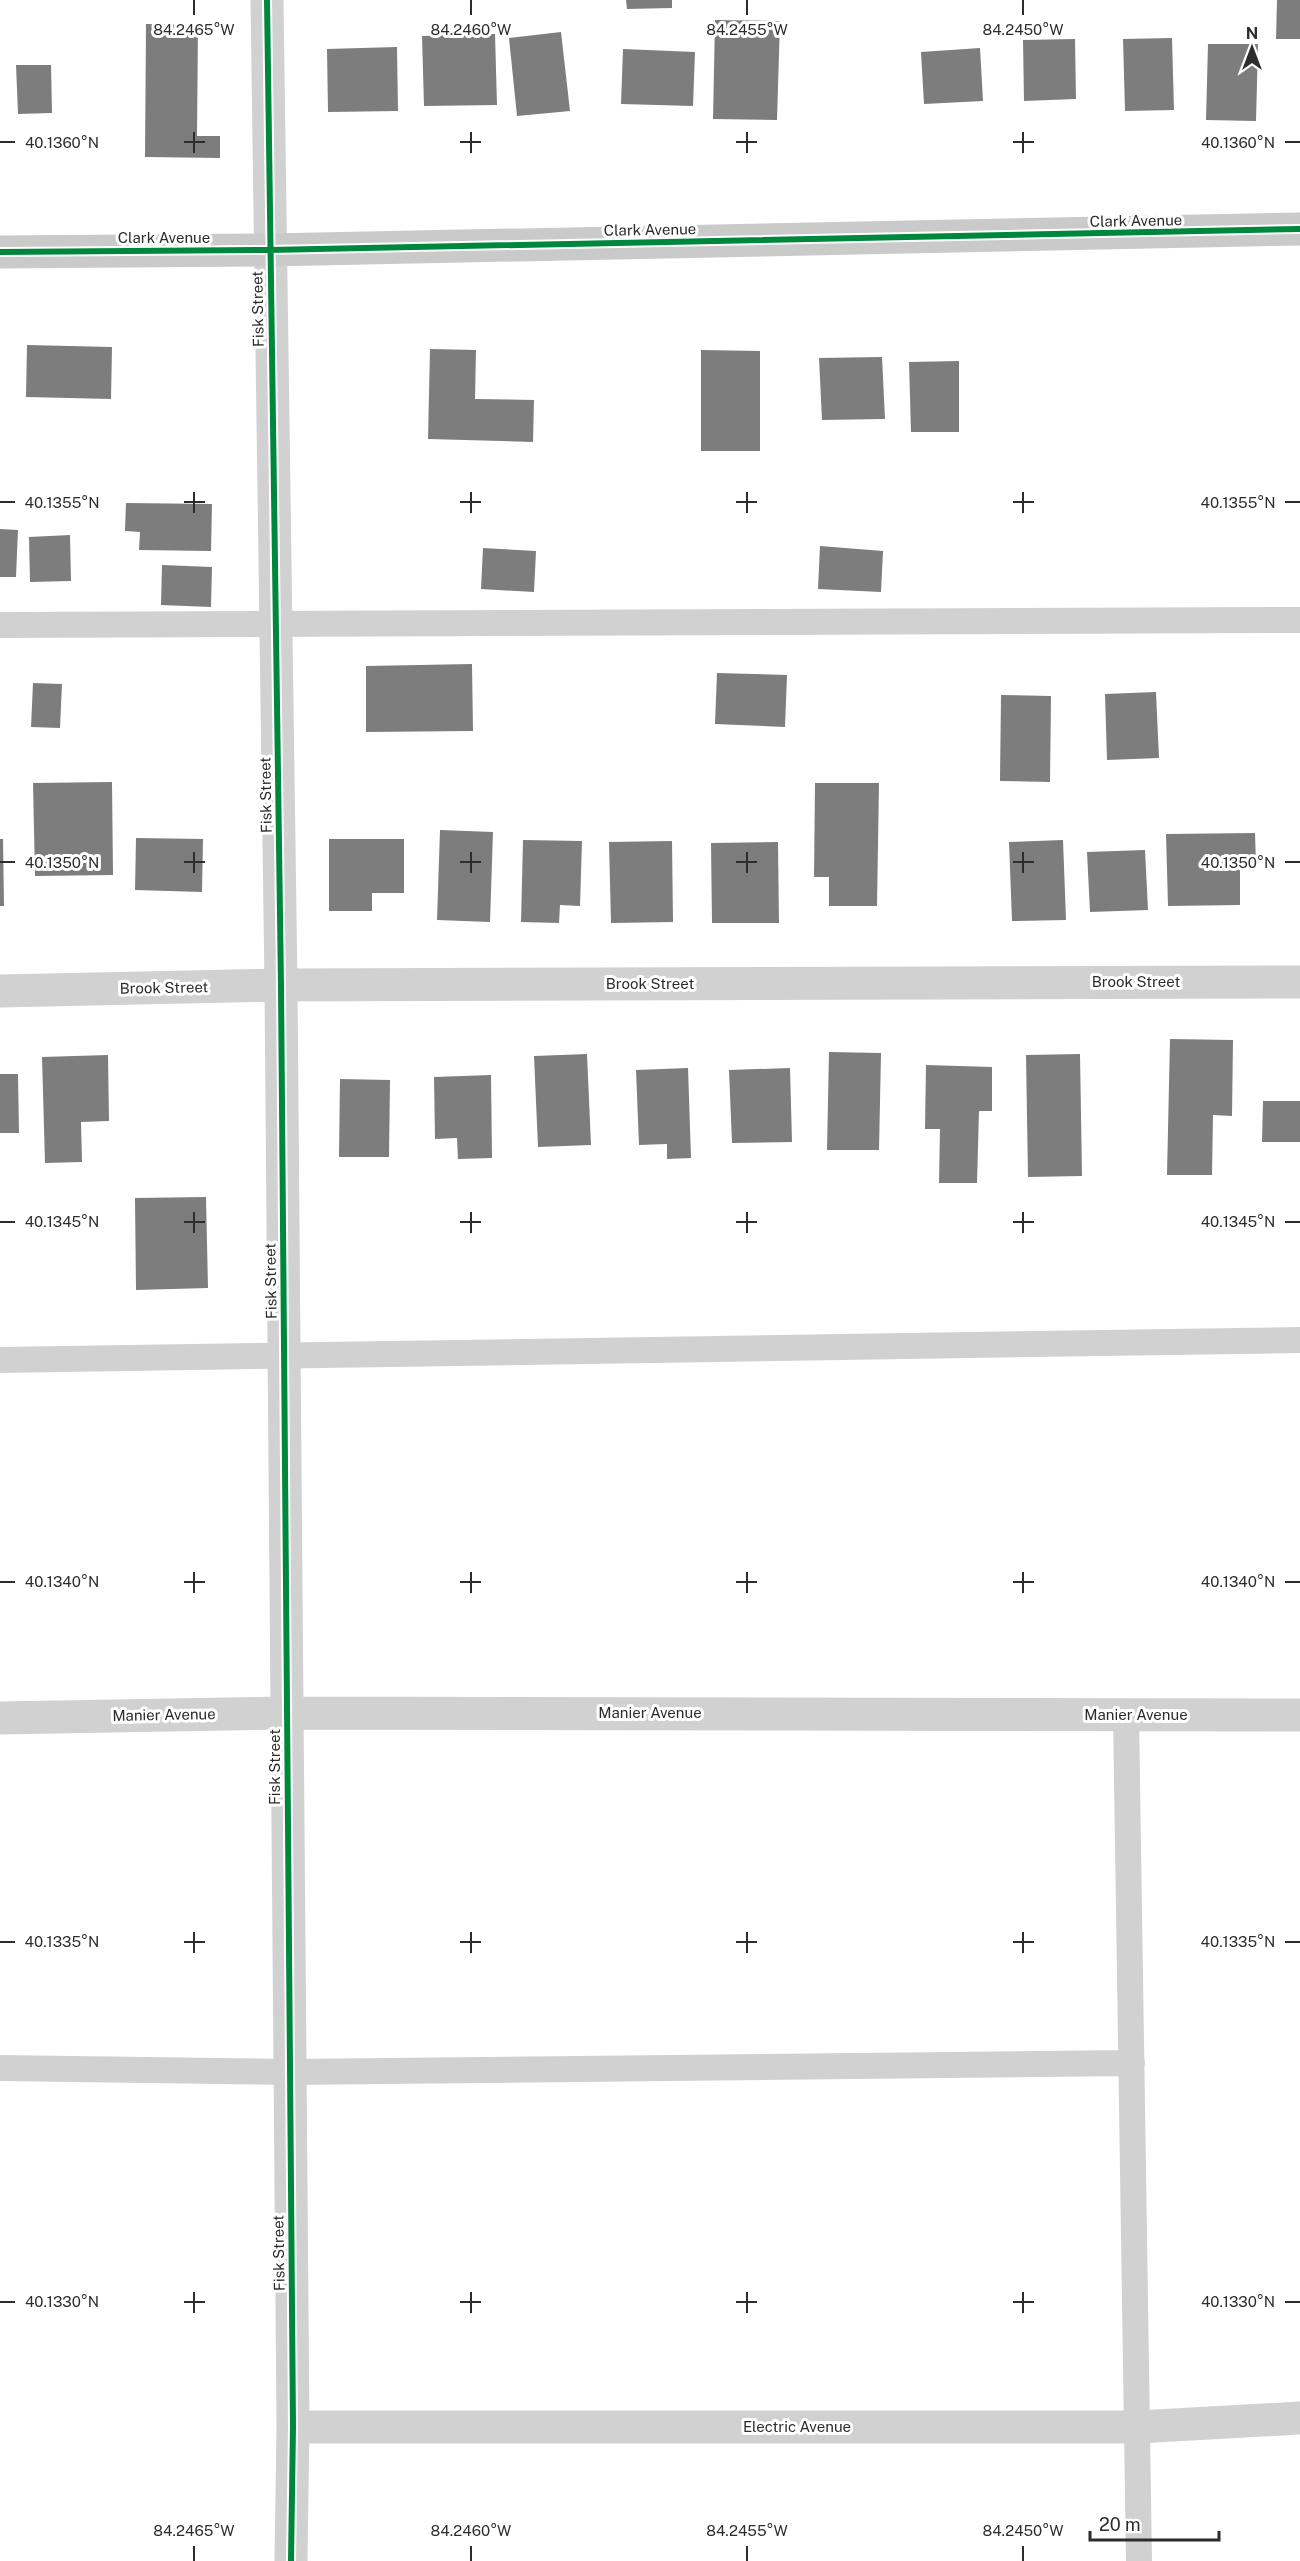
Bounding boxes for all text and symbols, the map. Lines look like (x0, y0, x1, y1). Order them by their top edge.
north arrow (1222, 18, 1282, 78)
text: 84.2465°W (153, 21, 235, 38)
text: 84.2460°W (431, 21, 511, 38)
text: 84.2455°W (706, 21, 788, 38)
text: 84.2450°W (982, 21, 1064, 38)
text: N (1246, 24, 1258, 43)
text: 40.1360°N (25, 134, 99, 151)
text: 40.1360°N (1201, 134, 1275, 151)
street label: Clark Avenue (1090, 211, 1182, 230)
street label: Clark Avenue (604, 220, 696, 239)
street label: Clark Avenue (118, 229, 210, 246)
street label: Fisk Street (248, 271, 267, 347)
text: 40.1355°N (24, 494, 100, 511)
text: 40.1355°N (1200, 494, 1276, 511)
street label: Fisk Street (256, 757, 275, 833)
text: 40.1350°N (25, 854, 99, 871)
text: 40.1350°N (1201, 854, 1275, 871)
street label: Brook Street (1092, 973, 1180, 990)
street label: Brook Street (606, 975, 694, 992)
street label: Brook Street (120, 978, 209, 997)
text: 40.1345°N (25, 1213, 99, 1230)
text: 40.1345°N (1201, 1213, 1275, 1230)
street label: Fisk Street (261, 1243, 280, 1319)
text: 40.1340°N (25, 1573, 99, 1590)
text: 40.1340°N (1201, 1573, 1275, 1590)
street label: Manier Avenue (598, 1704, 702, 1721)
street label: Manier Avenue (112, 1705, 216, 1724)
street label: Manier Avenue (1084, 1706, 1188, 1723)
street label: Fisk Street (266, 1729, 283, 1805)
text: 40.1335°N (25, 1933, 99, 1950)
text: 40.1335°N (1201, 1933, 1275, 1950)
street label: Fisk Street (269, 2215, 288, 2291)
text: 40.1330°N (25, 2293, 99, 2310)
text: 40.1330°N (1201, 2293, 1275, 2310)
street label: Electric Avenue (743, 2418, 851, 2435)
scale bar (1090, 2504, 1219, 2542)
text: 20 m (1099, 2514, 1141, 2535)
text: 84.2465°W (153, 2522, 235, 2539)
text: 84.2460°W (431, 2522, 511, 2539)
text: 84.2455°W (706, 2522, 788, 2539)
text: 84.2450°W (982, 2522, 1064, 2539)

